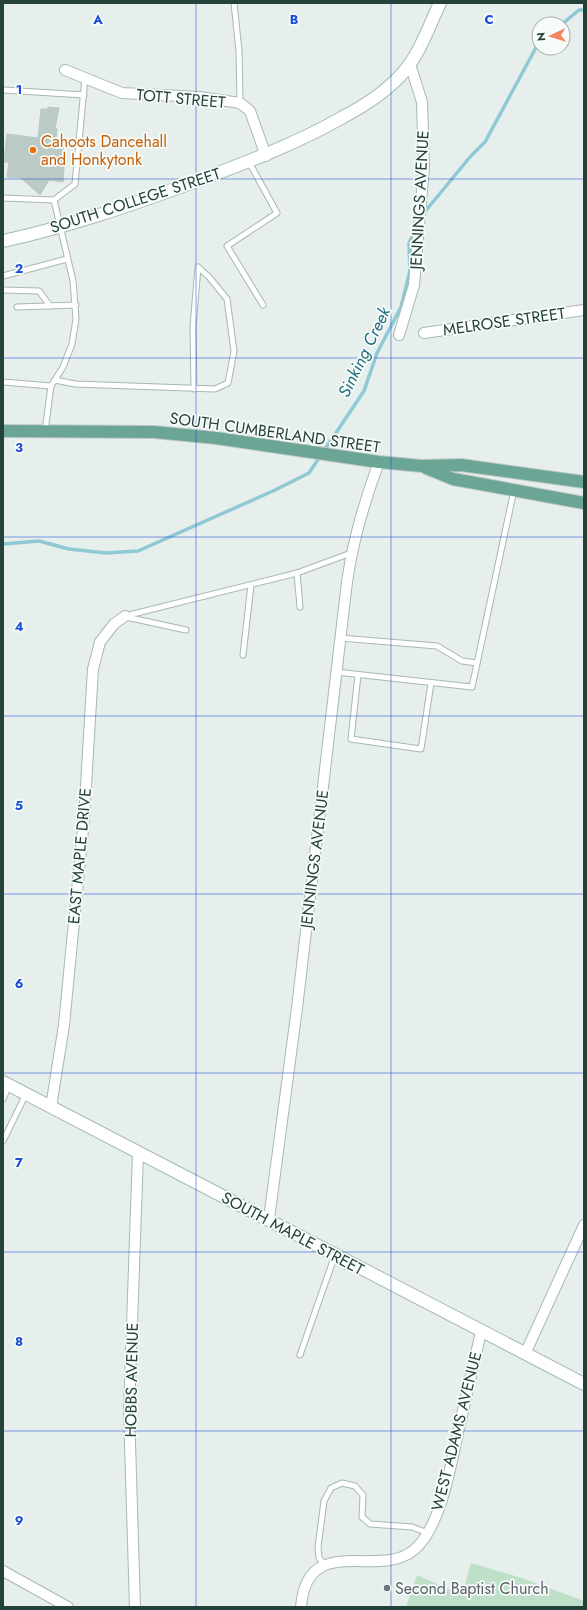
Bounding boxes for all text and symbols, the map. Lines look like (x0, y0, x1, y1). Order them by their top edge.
text: A (92, 10, 103, 29)
text: B (290, 10, 299, 29)
text: C (484, 10, 494, 29)
north arrow (531, 16, 571, 56)
text: N (533, 32, 549, 42)
text: 1 (16, 80, 22, 99)
street label: TOTT STREET (136, 83, 227, 114)
place label: Cahoots Dancehall and Honkytonk (41, 130, 167, 171)
street label: JENNINGS AVENUE (404, 130, 435, 272)
marker: Cahoots Dancehall and Honkytonk (28, 145, 38, 155)
street label: SOUTH COLLEGE STREET (47, 162, 224, 239)
text: 2 (15, 259, 23, 278)
street label: MELROSE STREET (441, 301, 567, 341)
water label: Sinking Creek (332, 302, 397, 401)
street label: SOUTH CUMBERLAND STREET (168, 406, 382, 459)
text: 3 (15, 438, 23, 457)
text: 4 (14, 617, 24, 636)
street label: EAST MAPLE DRIVE (62, 787, 97, 925)
street label: JENNINGS AVENUE (294, 789, 334, 932)
text: 5 (15, 796, 23, 815)
text: 6 (15, 974, 24, 993)
text: 7 (15, 1153, 23, 1172)
street label: SOUTH MAPLE STREET (217, 1186, 369, 1281)
street label: HOBBS AVENUE (119, 1322, 144, 1438)
text: 8 (15, 1332, 23, 1351)
street label: WEST ADAMS AVENUE (426, 1349, 487, 1513)
text: 9 (15, 1511, 24, 1530)
place label: Second Baptist Church (395, 1577, 549, 1600)
marker: Second Baptist Church (382, 1583, 392, 1593)

